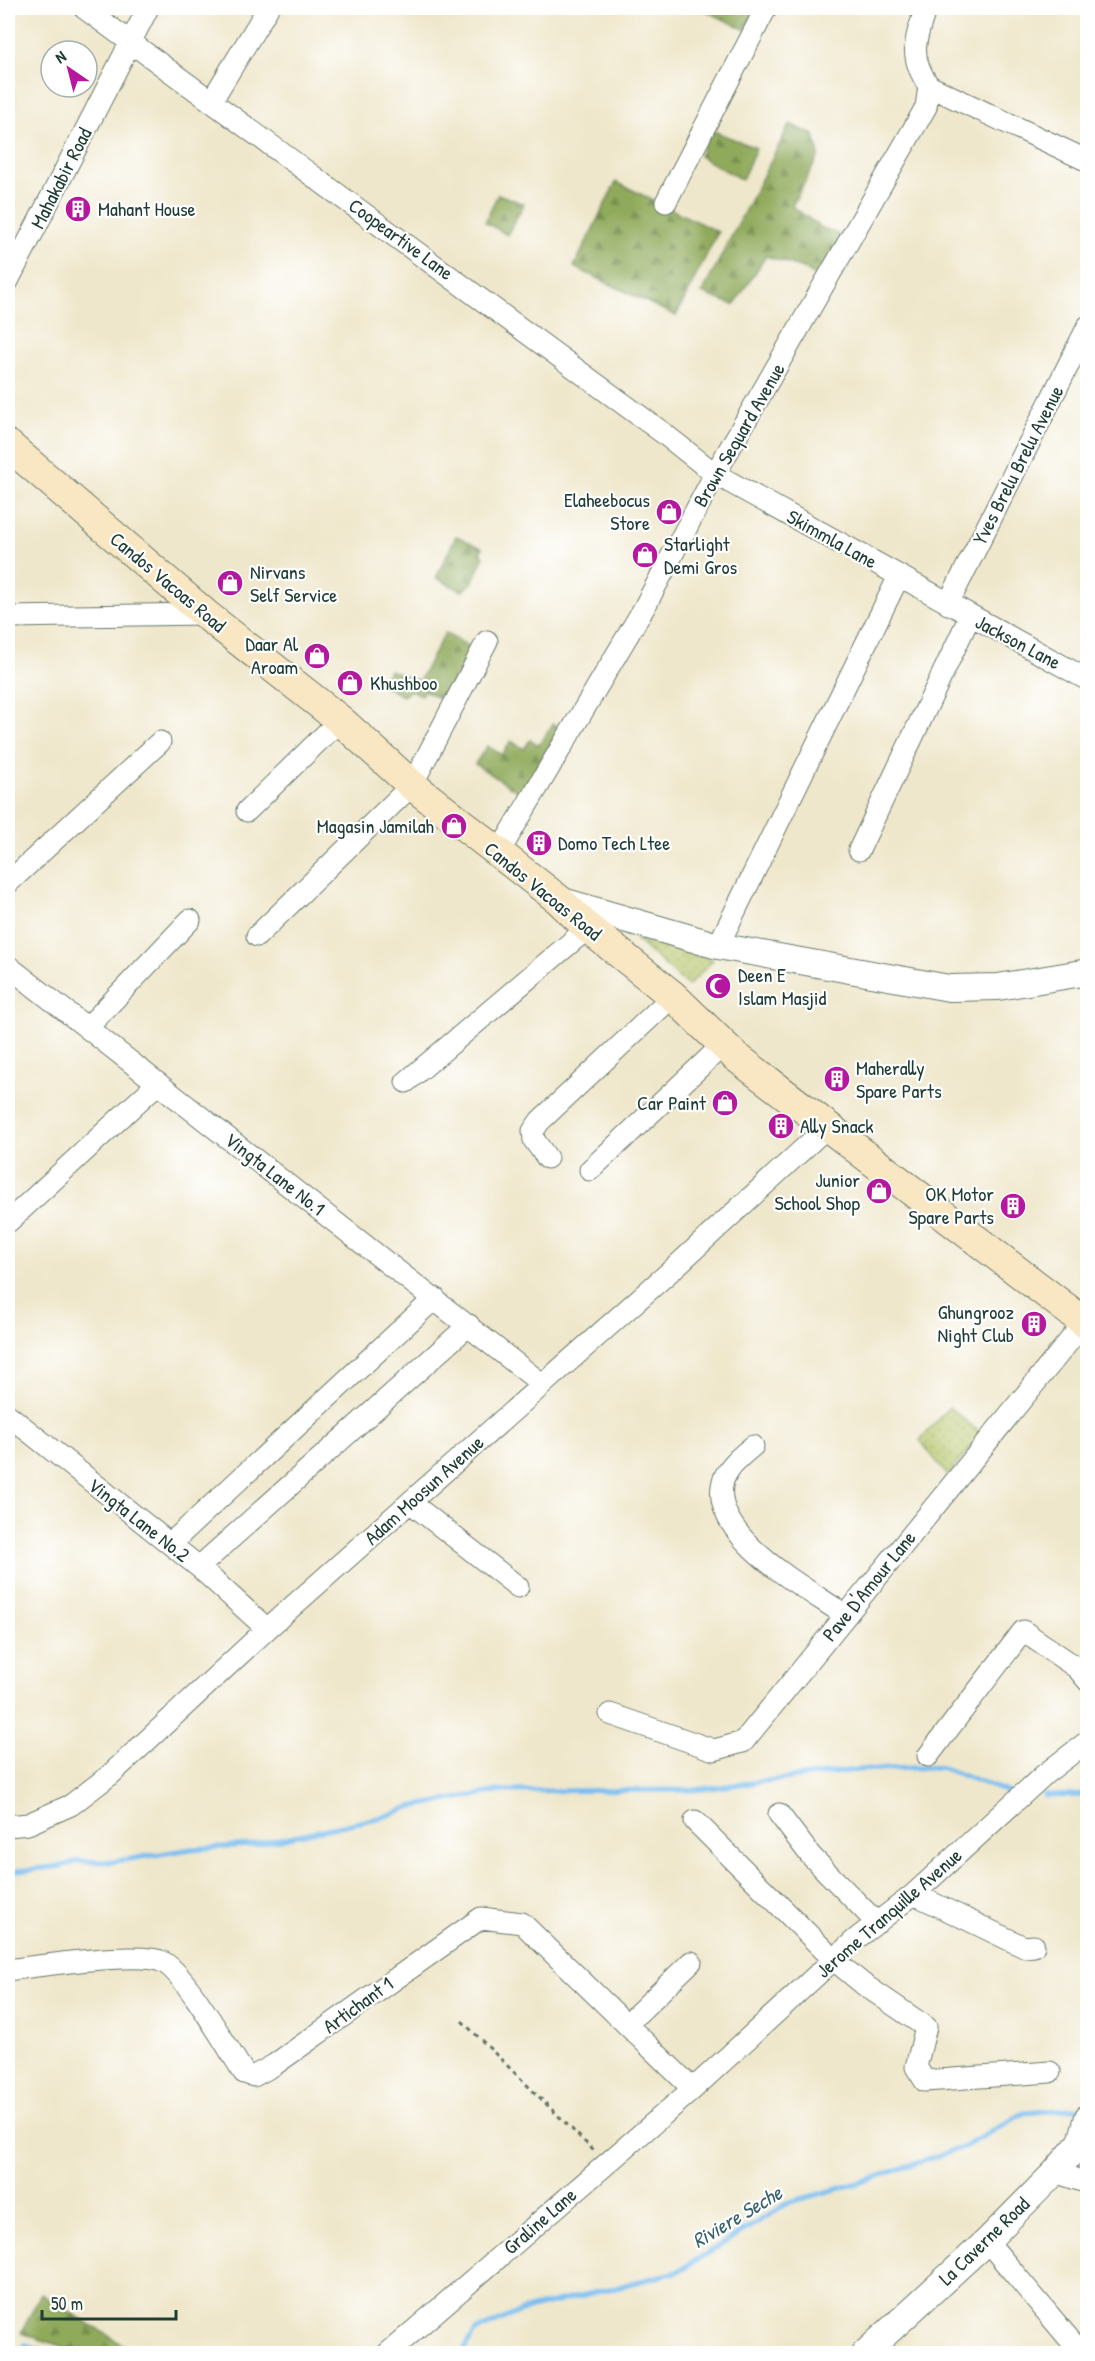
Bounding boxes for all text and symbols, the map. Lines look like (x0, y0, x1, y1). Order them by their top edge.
north arrow (39, 39, 99, 99)
text: N (51, 45, 71, 68)
street label: Mahakabir Road (24, 122, 98, 233)
street label: Coopeartive Lane (343, 191, 459, 286)
building icon: Mahant House (63, 194, 93, 224)
place label: Mahant House (98, 195, 196, 222)
street label: Brown Sequard Avenue (686, 358, 791, 512)
street label: Yves Brelu Brelu Avenue (966, 381, 1069, 549)
place label: Elaheebocus Store (564, 486, 650, 536)
shop icon: Elaheebocus Store (654, 497, 684, 527)
street label: Skimmla Lane (782, 503, 882, 574)
street label: Candos Vacoas Road (105, 525, 232, 638)
place label: Starlight Demi Gros (664, 530, 737, 580)
shop icon: Starlight Demi Gros (630, 540, 660, 570)
place label: Nirvans Self Service (250, 558, 337, 608)
shop icon: Nirvans Self Service (215, 568, 245, 598)
street label: Jackson Lane (971, 608, 1066, 675)
place label: Daar Al Aroam (245, 630, 299, 680)
shop icon: Daar Al Aroam (302, 641, 332, 671)
shop icon: Khushboo (335, 668, 365, 698)
place label: Khushboo (370, 669, 437, 696)
shop icon: Magasin Jamilah (439, 811, 469, 841)
place label: Magasin Jamilah (317, 812, 434, 839)
building icon: Domo Tech Ltee (524, 828, 554, 858)
place label: Domo Tech Ltee (558, 829, 670, 856)
street label: Candos Vacoas Road (479, 835, 608, 946)
place label: Deen E Islam Masjid (738, 961, 826, 1011)
mosque icon: Deen E Islam Masjid (703, 971, 733, 1001)
place label: Maherally Spare Parts (856, 1054, 942, 1104)
building icon: Maherally Spare Parts (822, 1064, 852, 1094)
shop icon: Car Paint (710, 1088, 740, 1118)
place label: Car Paint (637, 1089, 707, 1116)
building icon: Ally Snack (766, 1111, 796, 1141)
place label: Ally Snack (800, 1112, 874, 1139)
street label: Vingta Lane No.1 (220, 1126, 331, 1221)
place label: Junior School Shop (774, 1166, 860, 1216)
shop icon: Junior School Shop (864, 1176, 894, 1206)
place label: OK Motor Spare Parts (908, 1180, 994, 1230)
building icon: OK Motor Spare Parts (998, 1191, 1028, 1221)
place label: Ghungrooz Night Club (938, 1298, 1014, 1348)
building icon: Ghungrooz Night Club (1019, 1309, 1049, 1339)
street label: Adam Moosun Avenue (358, 1429, 489, 1550)
street label: Vingta Lane No.2 (83, 1471, 196, 1568)
street label: Pave D'Amour Lane (816, 1525, 922, 1647)
street label: Jerome Tranquille Avenue (810, 1842, 967, 1983)
street label: Artichant 1 (317, 1970, 398, 2039)
water label: Riviere Seche (686, 2177, 789, 2255)
street label: Graline Lane (497, 2181, 582, 2260)
street label: La Caverne Road (932, 2190, 1035, 2291)
scale bar (42, 2283, 176, 2321)
text: 50 m (51, 2291, 83, 2316)

